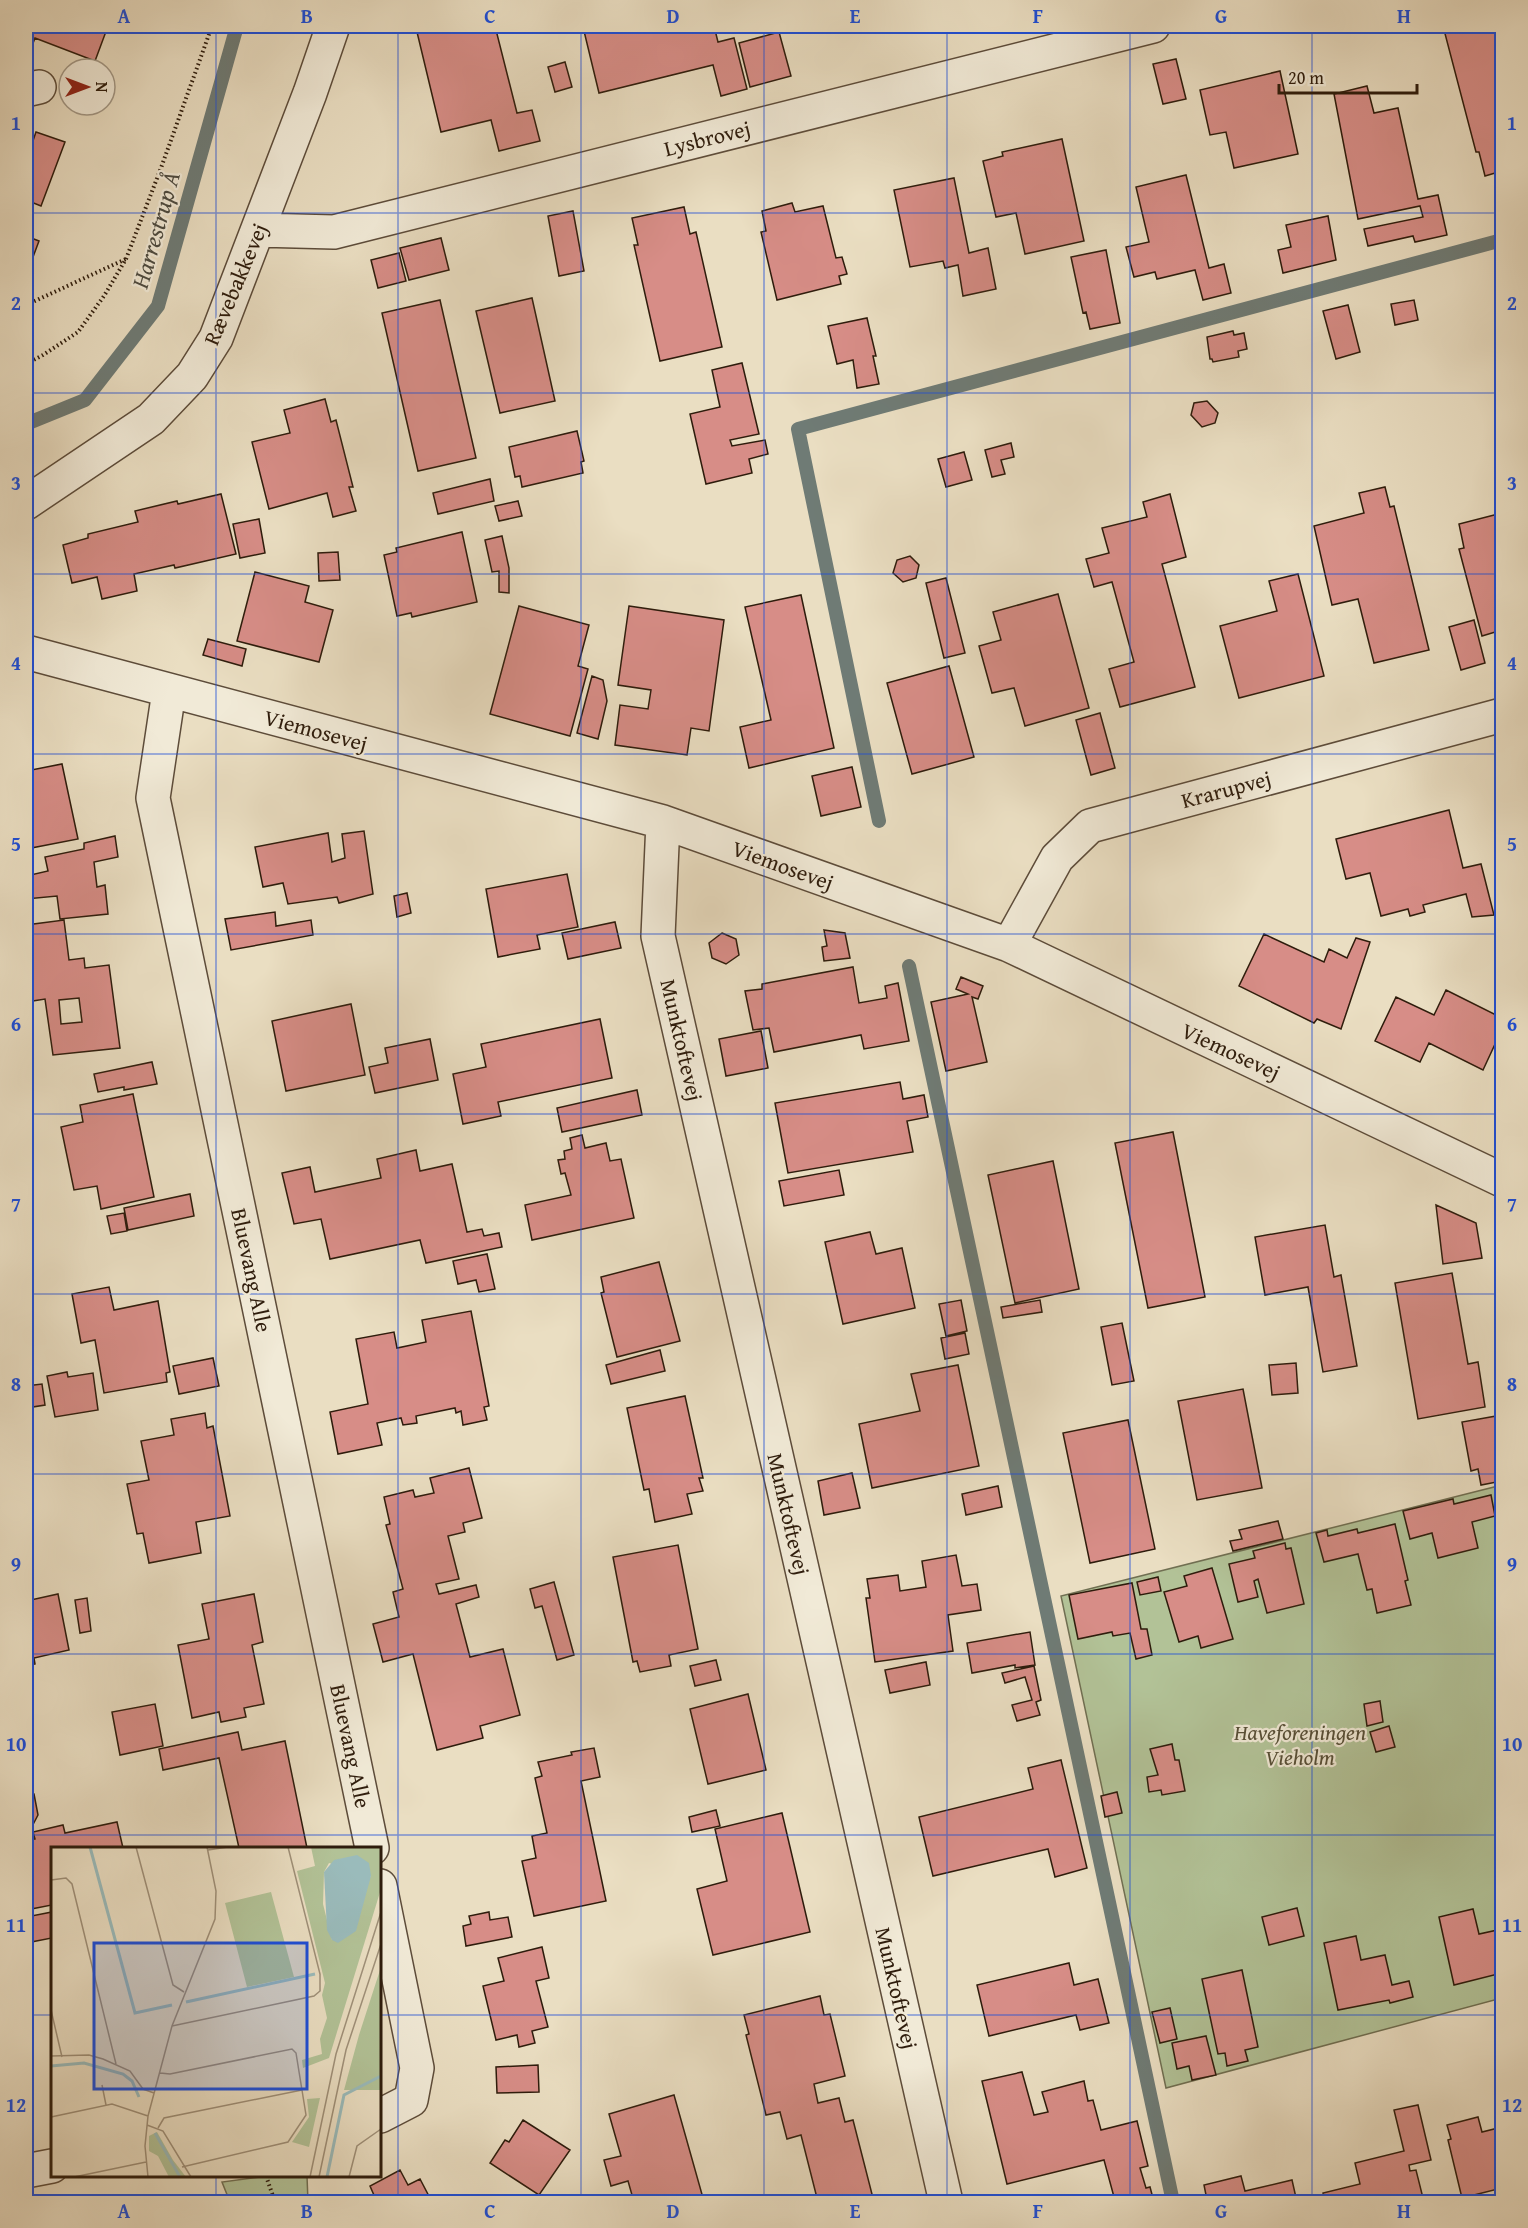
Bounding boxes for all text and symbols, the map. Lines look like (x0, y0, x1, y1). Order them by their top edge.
text: A (118, 1, 131, 30)
text: B (301, 1, 313, 30)
text: C (484, 1, 496, 30)
text: D (666, 1, 680, 30)
text: E (850, 1, 861, 30)
text: F (1033, 1, 1043, 30)
text: G (1215, 1, 1227, 30)
text: H (1397, 1, 1411, 30)
north arrow (57, 57, 117, 117)
scale bar (1279, 57, 1417, 95)
text: 20 m (1288, 64, 1324, 91)
text: N (90, 82, 114, 93)
text: 1 (11, 108, 21, 137)
text: 1 (1507, 108, 1517, 137)
street label: Lysbrovej (660, 112, 754, 164)
water label: Harrestrup Å (122, 167, 189, 293)
street label: Rævebakkevej (195, 218, 275, 350)
text: 2 (11, 288, 21, 317)
text: 2 (1507, 288, 1517, 317)
text: 3 (11, 468, 21, 497)
text: 3 (1507, 468, 1517, 497)
text: 4 (11, 648, 21, 677)
text: 4 (1507, 648, 1517, 677)
street label: Viemosevej (261, 701, 371, 759)
street label: Krarupvej (1178, 762, 1274, 816)
text: 5 (11, 829, 21, 858)
text: 5 (1507, 829, 1517, 858)
street label: Viemosevej (728, 832, 838, 898)
street label: Munktoftevej (652, 976, 712, 1104)
text: 6 (11, 1009, 21, 1038)
text: 6 (1507, 1009, 1517, 1038)
street label: Viemosevej (1176, 1014, 1286, 1088)
text: 7 (11, 1189, 21, 1218)
text: 7 (1507, 1189, 1517, 1218)
street label: Bluevang Alle (223, 1205, 281, 1335)
text: 8 (11, 1369, 21, 1398)
text: 8 (1507, 1369, 1517, 1398)
street label: Munktoftevej (759, 1450, 819, 1578)
text: 9 (11, 1549, 21, 1578)
text: 9 (1507, 1549, 1517, 1578)
street label: Bluevang Alle (322, 1681, 380, 1811)
park label: Haveforeningen Vieholm (1233, 1716, 1366, 1773)
text: 10 (6, 1729, 26, 1758)
text: 10 (1502, 1729, 1522, 1758)
inset map (51, 1847, 381, 2177)
text: 11 (6, 1910, 26, 1939)
text: 11 (1502, 1910, 1522, 1939)
street label: Munktoftevej (867, 1924, 927, 2052)
text: 12 (6, 2090, 26, 2119)
text: 12 (1502, 2090, 1522, 2119)
text: A (118, 2196, 131, 2225)
text: B (301, 2196, 313, 2225)
text: C (484, 2196, 496, 2225)
text: D (666, 2196, 680, 2225)
text: E (850, 2196, 861, 2225)
text: F (1033, 2196, 1043, 2225)
text: G (1215, 2196, 1227, 2225)
text: H (1397, 2196, 1411, 2225)

